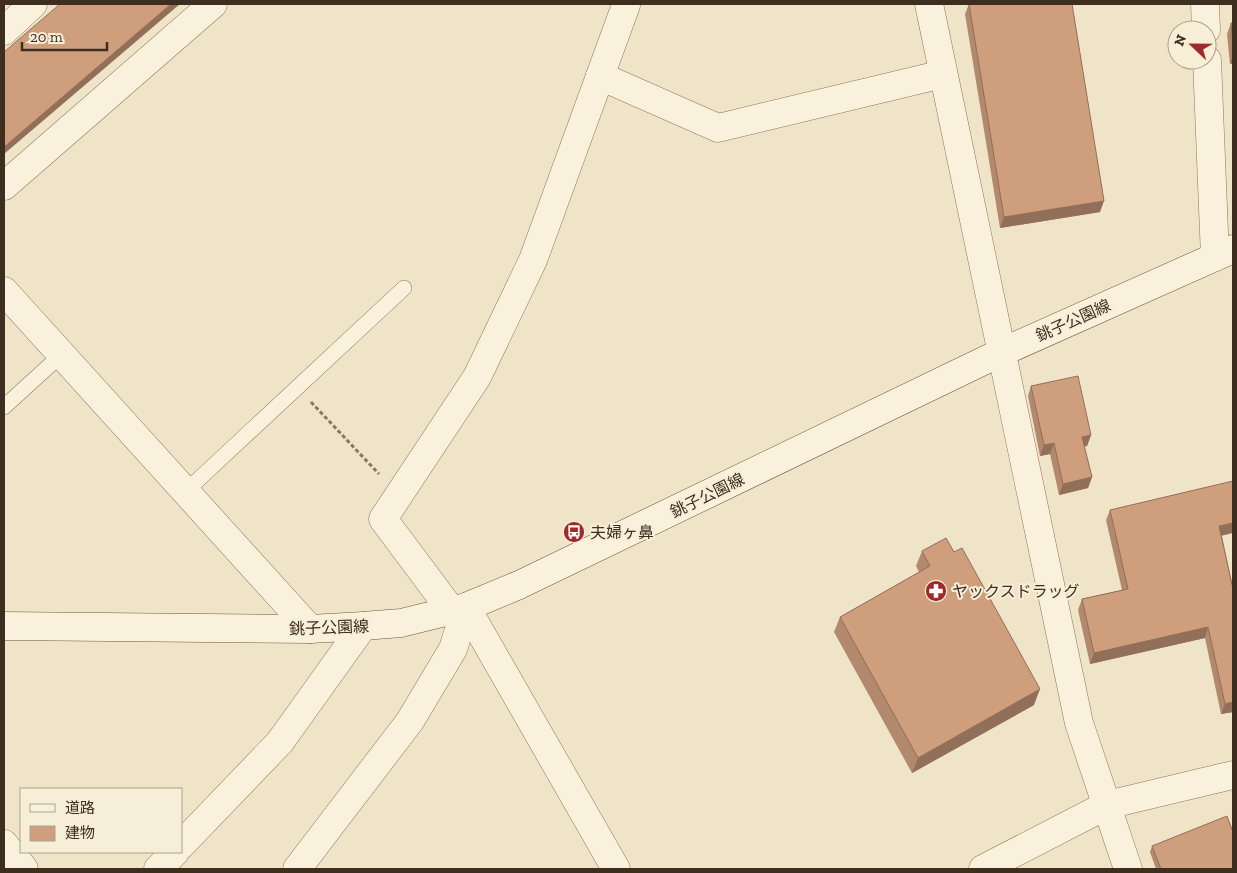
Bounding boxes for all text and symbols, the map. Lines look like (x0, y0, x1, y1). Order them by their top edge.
scale bar (22, 20, 108, 52)
north arrow (1167, 20, 1217, 70)
text: 20 m (30, 28, 63, 46)
text: N (1171, 32, 1190, 48)
street label: 銚子公園線 (1033, 296, 1114, 345)
street label: 銚子公園線 (667, 469, 747, 522)
bus stop icon: 夫婦ヶ鼻 (562, 520, 586, 544)
place label: 夫婦ヶ鼻 (590, 523, 654, 542)
pharmacy icon: ヤックスドラッグ (924, 579, 948, 603)
place label: ヤックスドラッグ (952, 582, 1080, 601)
street label: 銚子公園線 (289, 617, 369, 638)
legend (20, 788, 182, 853)
text: 道路 (65, 799, 95, 817)
text: 建物 (65, 824, 95, 842)

